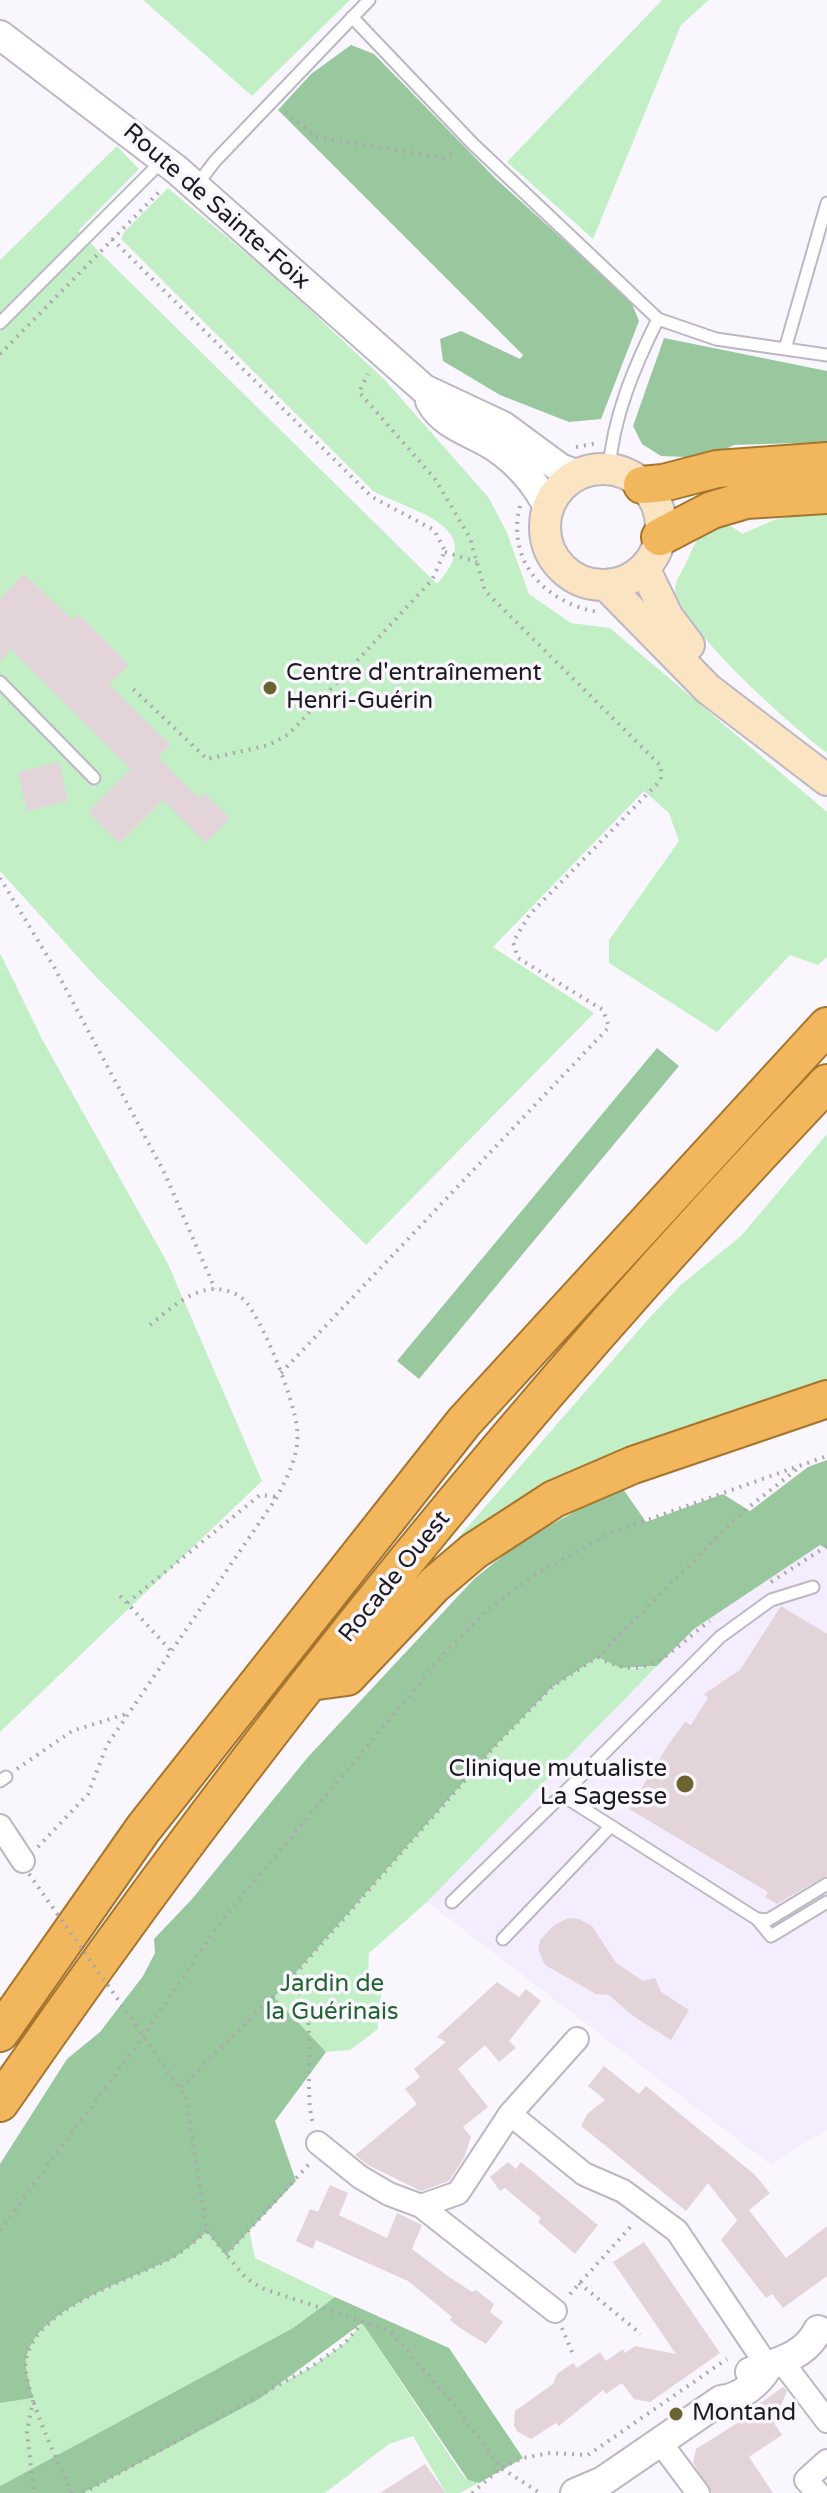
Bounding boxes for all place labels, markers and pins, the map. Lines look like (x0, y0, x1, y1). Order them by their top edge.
place label: Centre d'entraînement Henri-Guérin (286, 660, 542, 716)
marker: Centre d'entraînement Henri-Guérin (261, 679, 279, 697)
place label: Clinique mutualiste La Sagesse (448, 1756, 667, 1812)
marker: Clinique mutualiste La Sagesse (674, 1773, 696, 1795)
place label: Montand (692, 2400, 796, 2428)
marker: Montand (667, 2405, 685, 2423)

